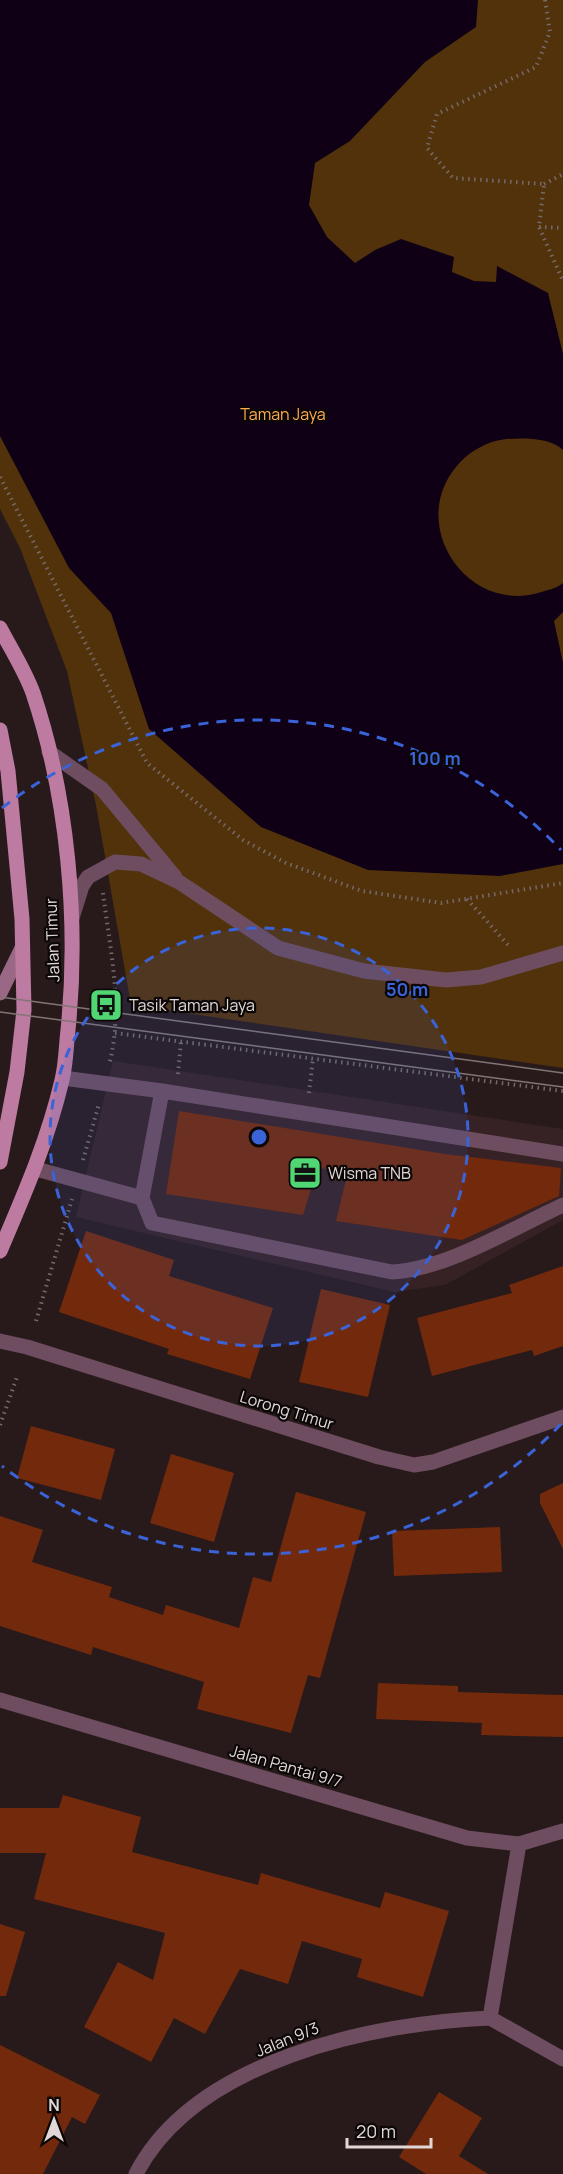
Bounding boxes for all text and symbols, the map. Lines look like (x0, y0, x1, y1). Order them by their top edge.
park label: Taman Jaya (240, 403, 326, 425)
text: 100 m (409, 746, 461, 770)
street label: Jalan Timur (40, 898, 64, 982)
text: 50 m (386, 977, 428, 1001)
bus stop icon: Tasik Taman Jaya (88, 987, 124, 1023)
place label: Tasik Taman Jaya (129, 994, 255, 1016)
centre of rings (249, 1127, 269, 1147)
office icon: Wisma TNB (287, 1155, 323, 1191)
place label: Wisma TNB (328, 1162, 411, 1184)
street label: Lorong Timur (237, 1385, 337, 1435)
street label: Jalan Pantai 9/7 (227, 1739, 345, 1793)
street label: Jalan 9/3 (252, 2016, 322, 2062)
north arrow (24, 2090, 84, 2150)
text: N (48, 2094, 60, 2116)
scale bar (347, 2111, 431, 2149)
text: 20 m (356, 2119, 396, 2143)

